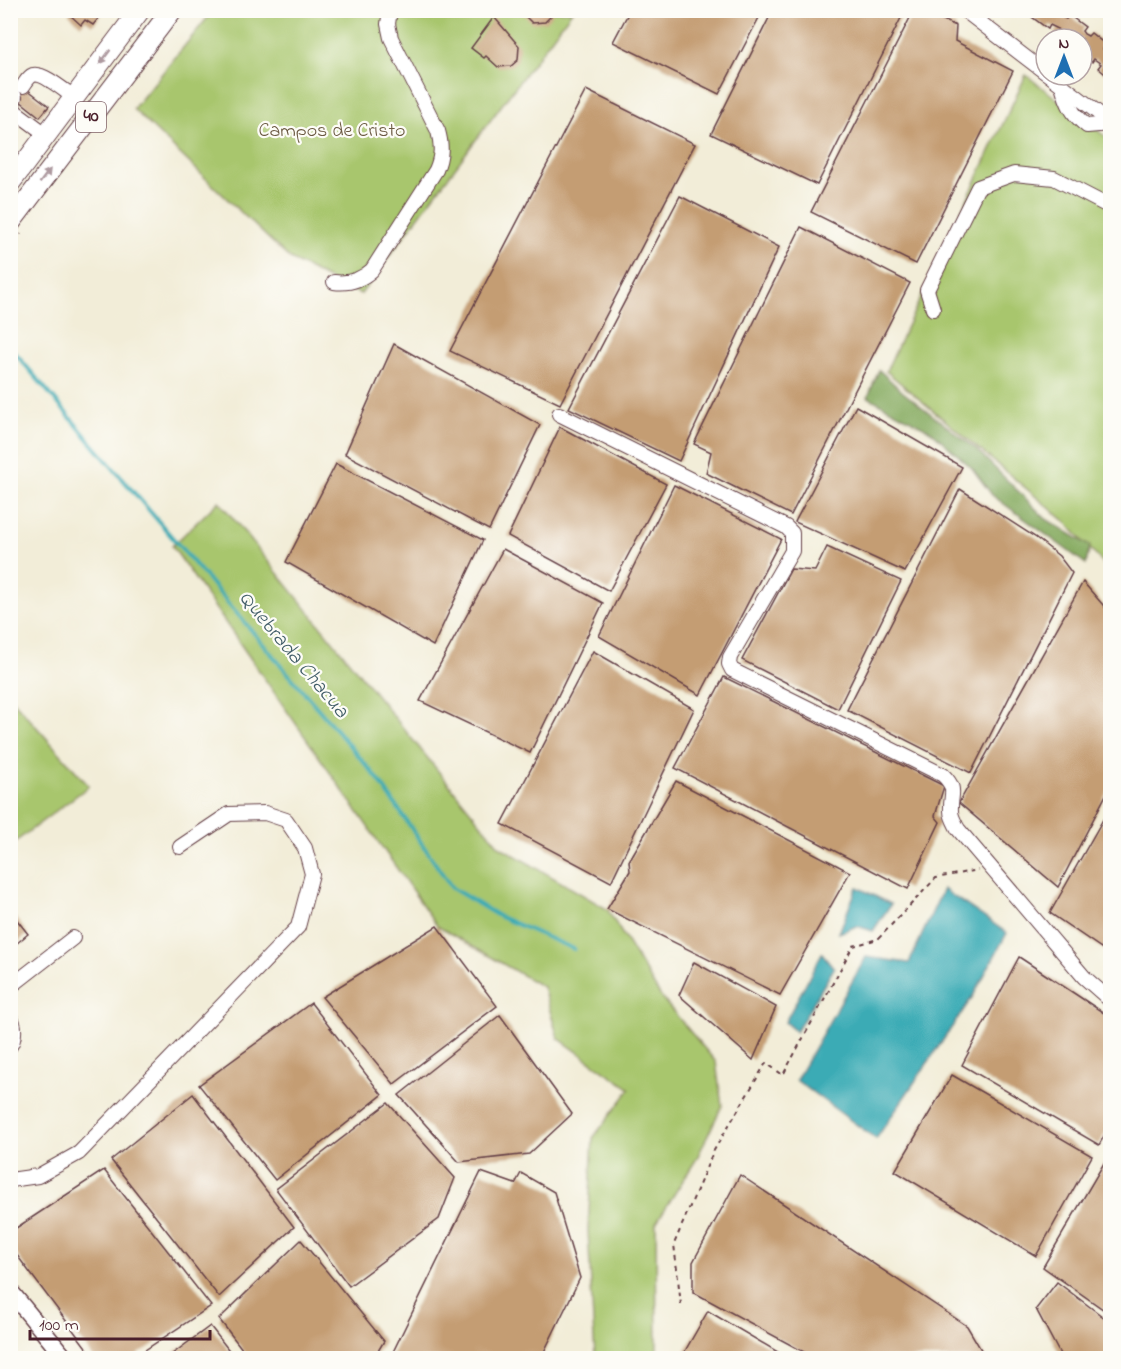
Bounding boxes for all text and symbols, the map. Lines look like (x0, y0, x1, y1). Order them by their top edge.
north arrow (1034, 27, 1094, 87)
text: N (1059, 32, 1070, 56)
one-way arrow (100, 50, 112, 65)
road number: 40 (76, 102, 106, 132)
park label: Campos de Cristo (258, 117, 406, 146)
one-way arrow (39, 169, 51, 184)
water label: Quebrada Chacua (231, 585, 356, 726)
scale bar (30, 1303, 210, 1341)
text: 100 m (39, 1313, 79, 1339)

